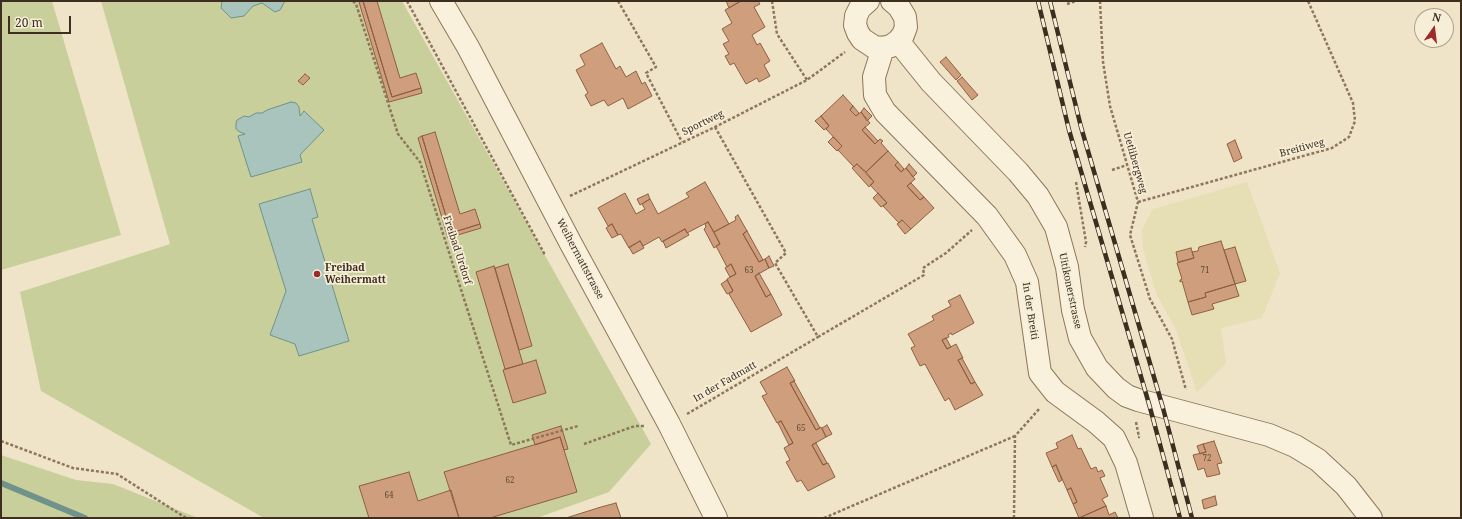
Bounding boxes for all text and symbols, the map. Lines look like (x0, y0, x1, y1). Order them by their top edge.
scale bar (10, 8, 73, 34)
north arrow (1414, 8, 1454, 48)
text: N (1431, 9, 1443, 25)
text: 20 m (15, 14, 43, 31)
street label: Sportweg (680, 108, 726, 138)
street label: Uetlibergweg (1121, 131, 1149, 195)
street label: Breitiweg (1278, 136, 1326, 160)
street label: Freibad Urdorf (440, 214, 474, 286)
street label: Weihermattstrasse (554, 217, 606, 301)
street label: Uitikonerstrasse (1056, 252, 1084, 330)
place label: Freibad Weihermatt (325, 262, 386, 286)
house number: 63 (745, 266, 753, 276)
house number: 71 (1201, 266, 1209, 276)
marker: Freibad Weihermatt (312, 269, 322, 279)
street label: In der Breiti (1020, 281, 1040, 341)
street label: In der Fadmatt (691, 359, 759, 405)
house number: 65 (797, 424, 805, 434)
house number: 72 (1203, 454, 1211, 464)
house number: 62 (506, 476, 514, 486)
house number: 64 (385, 491, 393, 501)

